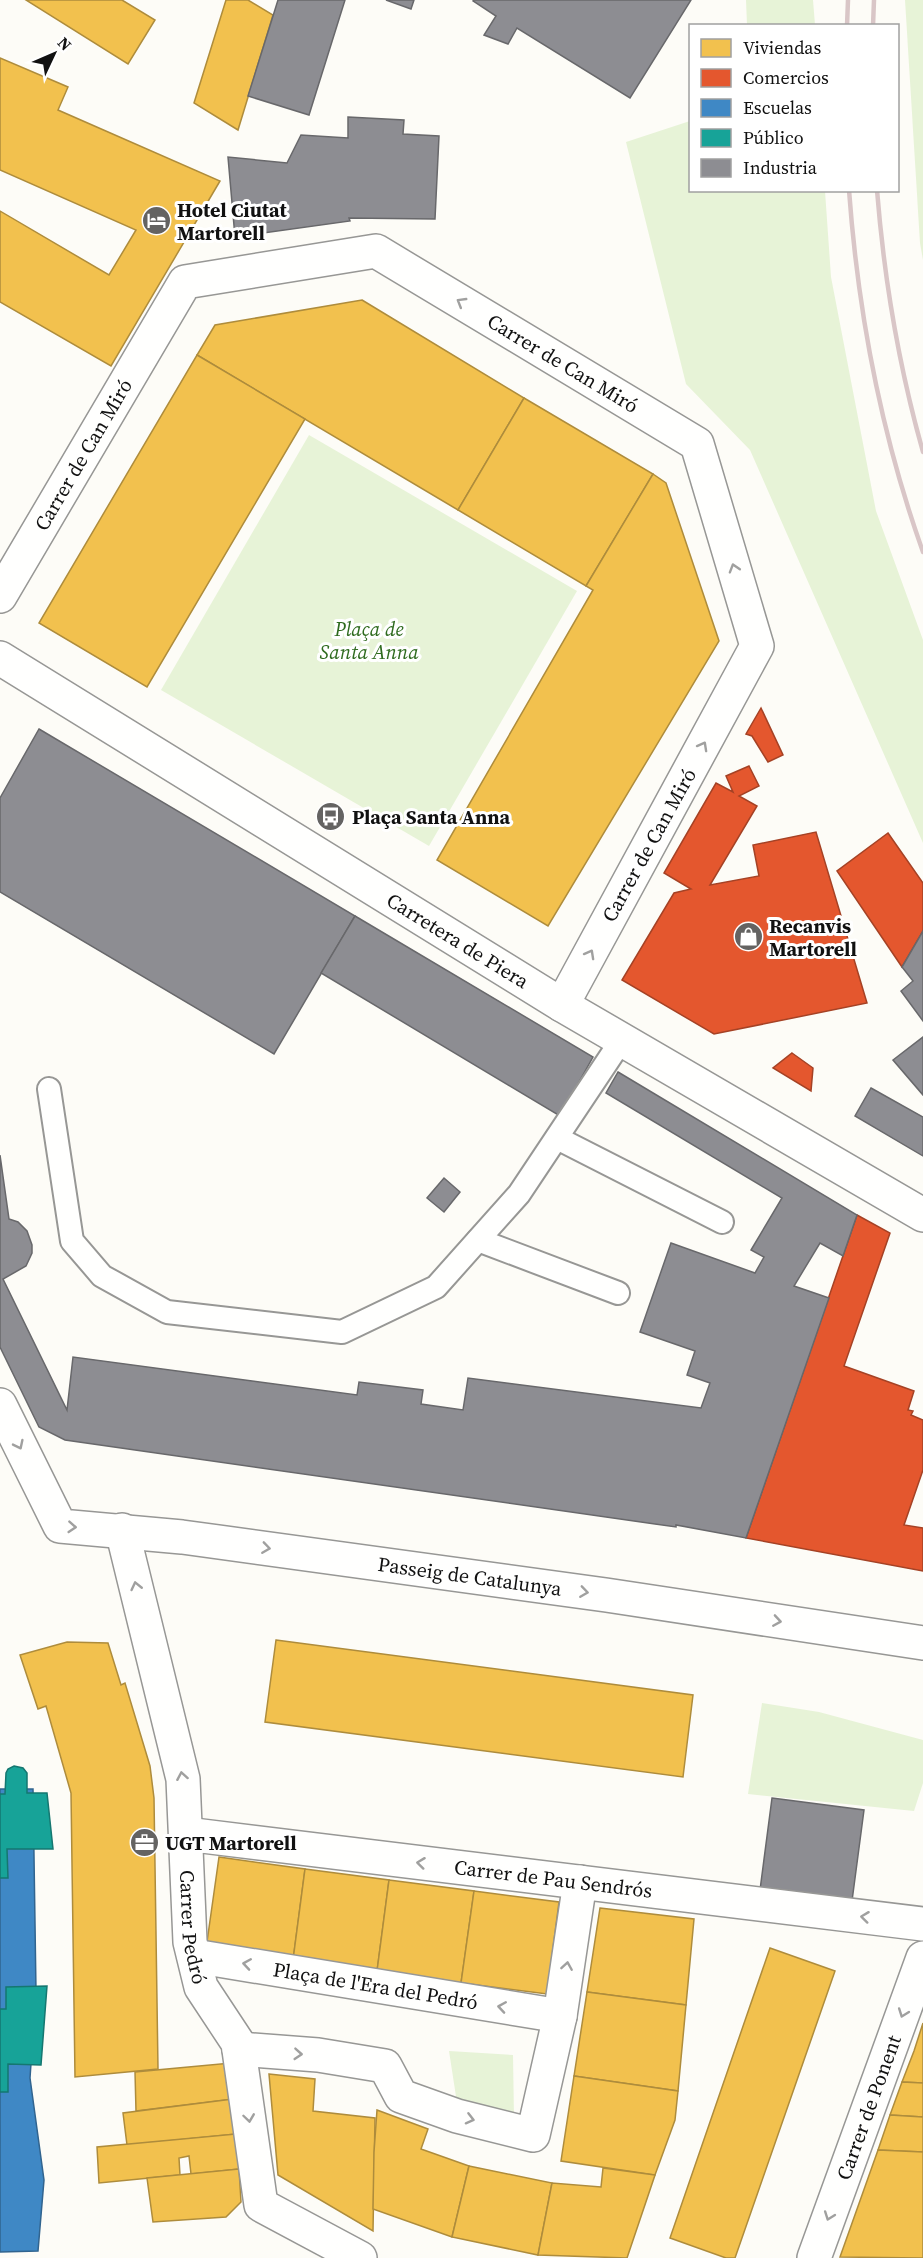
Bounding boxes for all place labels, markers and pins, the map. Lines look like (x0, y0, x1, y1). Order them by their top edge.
place label: Hotel Ciutat Martorell (177, 196, 288, 247)
hotel icon: Hotel Ciutat Martorell (140, 205, 172, 237)
bus stop icon: Plaça Santa Anna (315, 801, 347, 833)
place label: Plaça Santa Anna (352, 803, 511, 831)
place label: Recanvis Martorell (769, 912, 857, 963)
shop icon: Recanvis Martorell (732, 921, 764, 953)
office icon: UGT Martorell (128, 1827, 160, 1859)
place label: UGT Martorell (165, 1829, 297, 1857)

